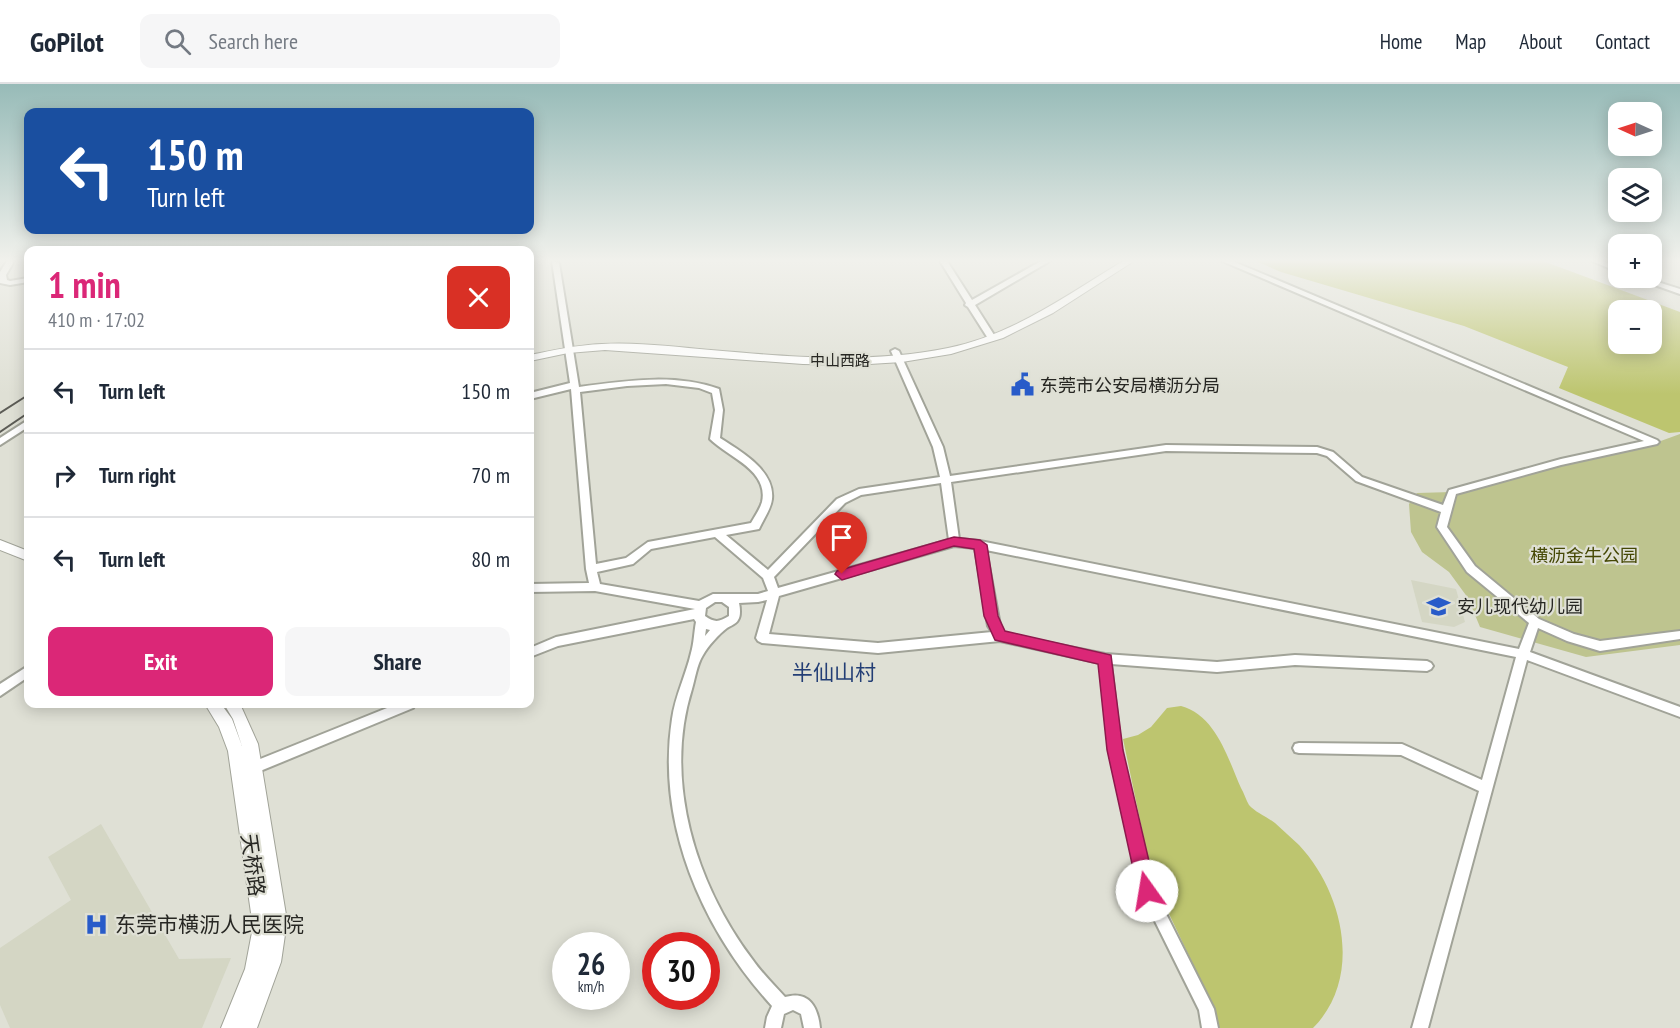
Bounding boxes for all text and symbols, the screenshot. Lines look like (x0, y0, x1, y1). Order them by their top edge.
search box (140, 14, 560, 68)
text: GoPilot (30, 23, 104, 60)
icon: search (161, 25, 194, 58)
text: Search here (209, 27, 298, 55)
text: Home (1380, 28, 1422, 55)
text: Map (1455, 28, 1486, 55)
text: About (1519, 28, 1562, 55)
text: Contact (1595, 28, 1650, 55)
north arrow (1608, 102, 1662, 156)
map controls (1608, 102, 1662, 354)
text: 150 m (147, 127, 244, 182)
icon: left (48, 132, 126, 210)
button: layers (1608, 168, 1662, 222)
text: Turn left (147, 180, 225, 214)
button: + (1608, 234, 1662, 288)
text: 1 min (48, 261, 121, 308)
button: close (447, 266, 510, 329)
button: − (1608, 300, 1662, 354)
text: 410 m · 17:02 (48, 307, 145, 333)
street label: 中山西路 (810, 351, 870, 370)
public building icon: 东莞市公安局横沥分局 (1009, 372, 1035, 398)
place label: 东莞市公安局横沥分局 (1040, 374, 1220, 397)
icon: left (48, 375, 81, 408)
text: Turn left (99, 377, 165, 405)
text: 150 m (461, 377, 510, 405)
icon: right (48, 459, 81, 492)
text: Turn right (99, 461, 176, 489)
text: 70 m (471, 461, 510, 489)
pin (816, 512, 867, 574)
icon: arrive (825, 521, 858, 554)
icon: left (48, 543, 81, 576)
park label: 横沥金牛公园 (1530, 544, 1638, 567)
text: Turn left (99, 545, 165, 573)
text: 80 m (471, 545, 510, 573)
school or university icon: 安儿现代幼儿园 (1426, 593, 1452, 619)
place label: 安儿现代幼儿园 (1457, 595, 1583, 618)
button: Exit (48, 627, 273, 696)
button: Share (285, 627, 510, 696)
district label: 半仙山村 (792, 659, 876, 686)
street label: 天桥路 (235, 832, 271, 898)
position arrow (1115, 859, 1179, 923)
hospital icon: 东莞市横沥人民医院 (84, 911, 110, 937)
place label: 东莞市横沥人民医院 (115, 911, 304, 938)
speed limit sign: 30 (642, 932, 720, 1010)
text: 26 (577, 944, 605, 983)
text: km/h (578, 977, 604, 996)

